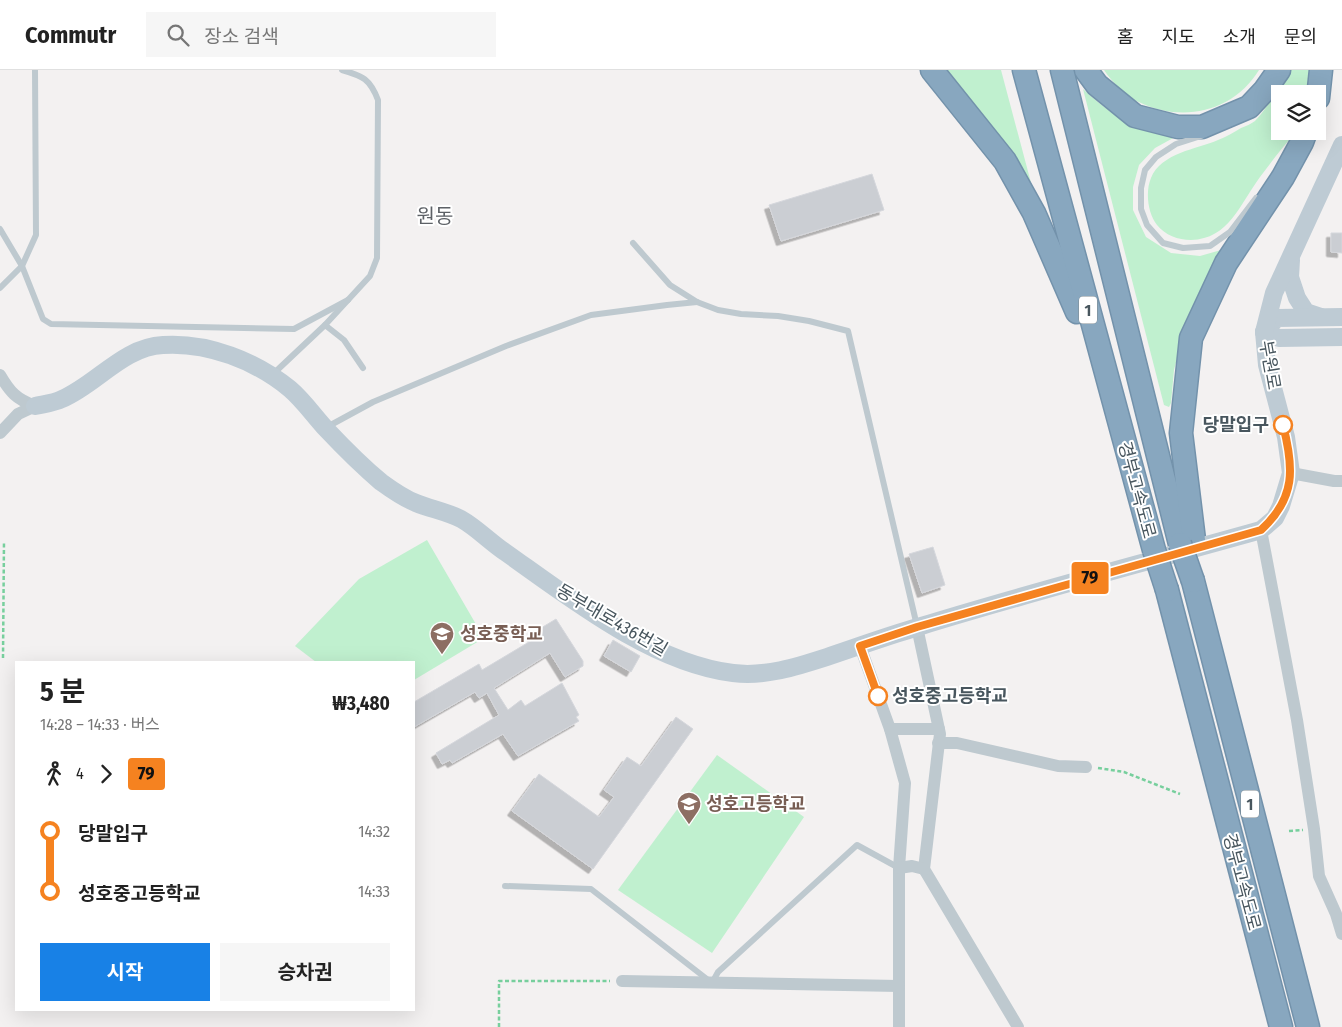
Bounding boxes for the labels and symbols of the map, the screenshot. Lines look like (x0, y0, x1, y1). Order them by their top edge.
district label: 원동 (417, 204, 453, 228)
road number: 1 (1079, 296, 1097, 324)
street label: 부원로 (1255, 339, 1285, 391)
place label: 당말입구 (1203, 414, 1269, 436)
marker: 당말입구 (1273, 415, 1293, 435)
street label: 경부고속도로 (1114, 439, 1160, 541)
line badge: 79 (1068, 562, 1112, 594)
street label: 동부대로436번길 (552, 579, 672, 661)
school or university icon: 성호중학교 (429, 621, 455, 655)
place label: 성호중학교 (460, 623, 543, 645)
place label: 성호중고등학교 (892, 685, 1008, 707)
marker: 성호중고등학교 (868, 686, 888, 706)
school or university icon: 성호고등학교 (676, 791, 702, 825)
road number: 1 (1241, 791, 1259, 818)
place label: 성호고등학교 (706, 793, 805, 815)
street label: 경부고속도로 (1219, 831, 1265, 933)

